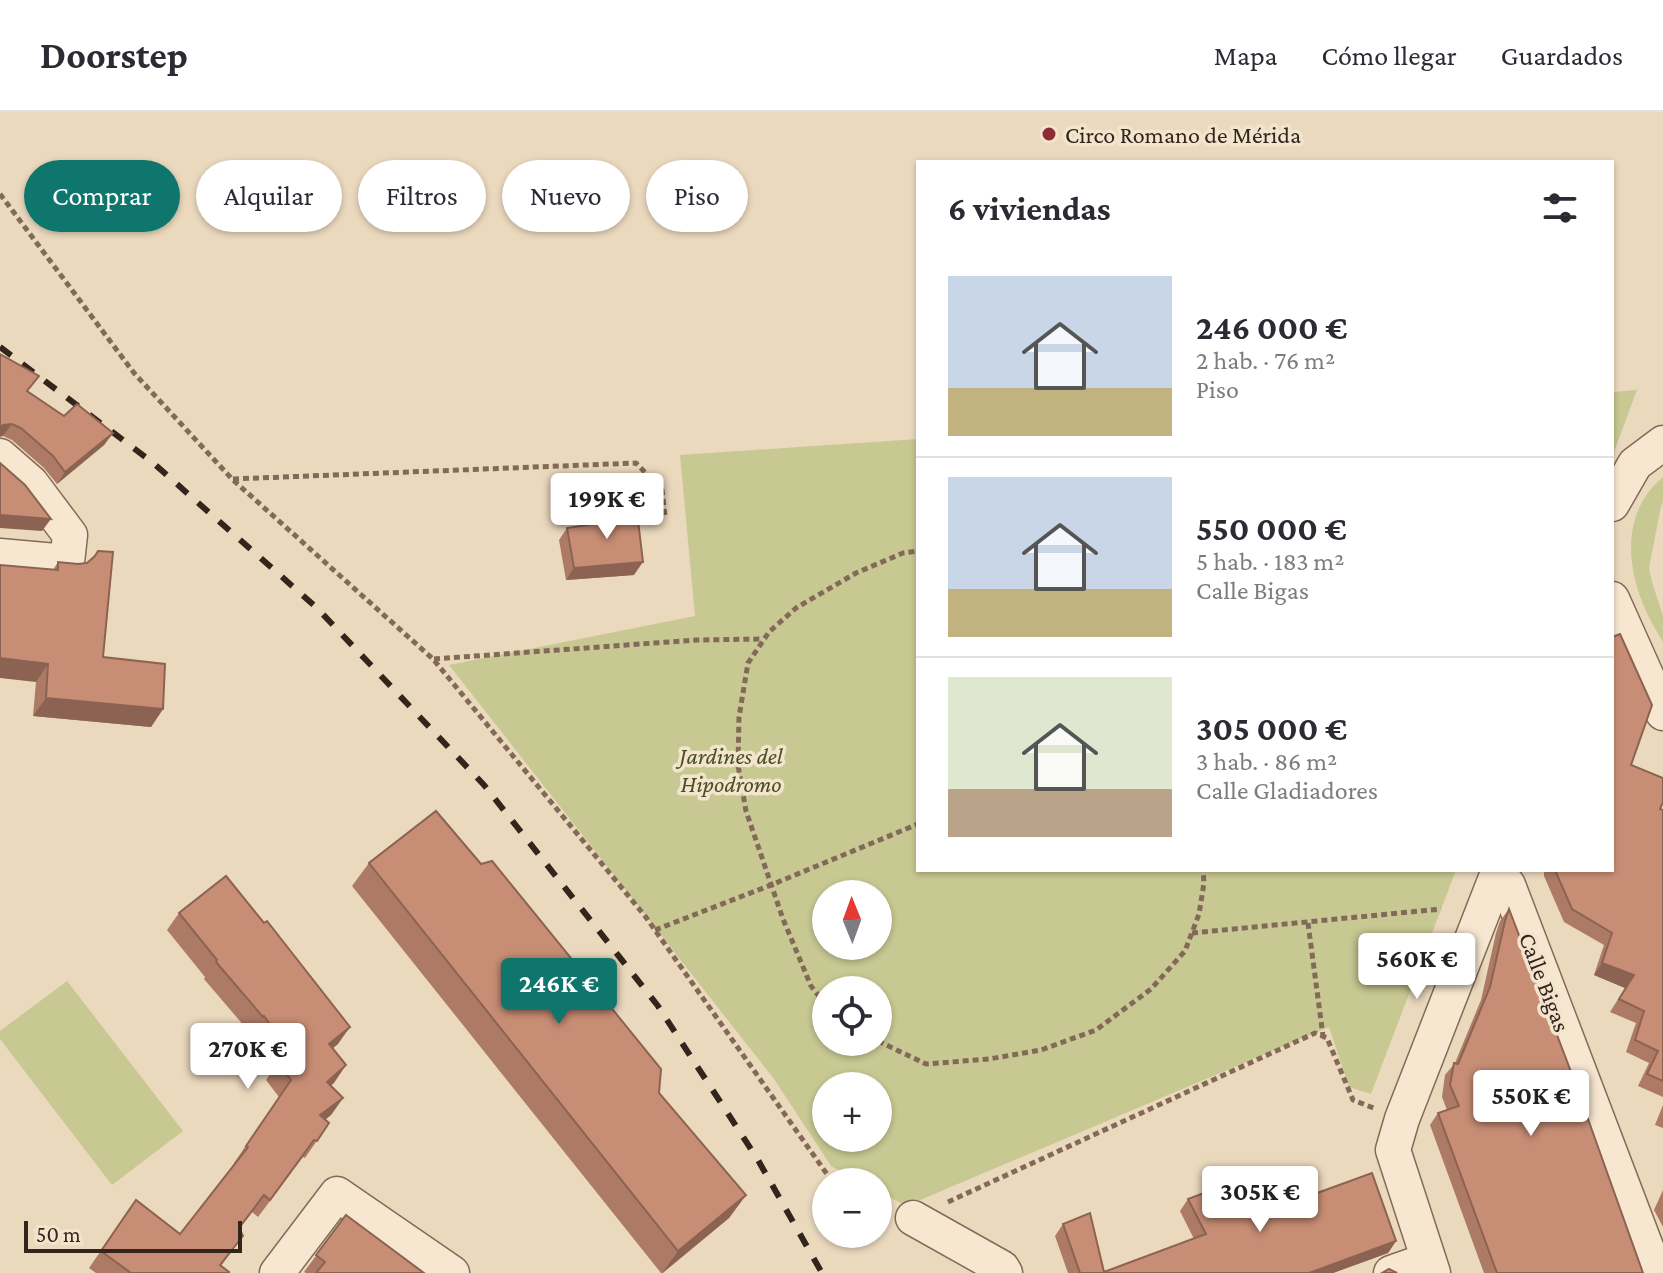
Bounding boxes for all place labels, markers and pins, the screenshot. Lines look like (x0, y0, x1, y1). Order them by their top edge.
place label: Circo Romano de Mérida (1065, 121, 1301, 148)
marker: Circo Romano de Mérida (1040, 125, 1058, 143)
pin: 199K € (542, 473, 672, 541)
pin: 560K € (1352, 933, 1482, 1001)
pin: 246K € (494, 958, 624, 1026)
pin: 270K € (183, 1023, 313, 1091)
pin: 550K € (1466, 1070, 1596, 1138)
pin: 305K € (1195, 1166, 1325, 1234)

